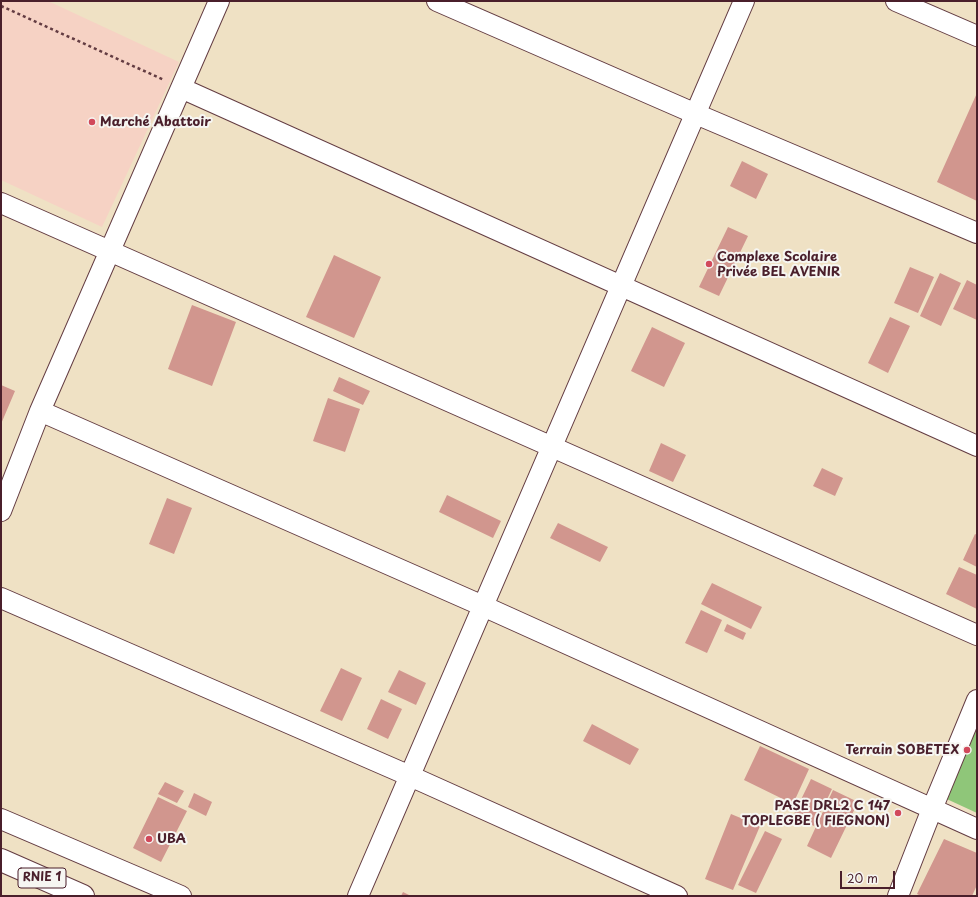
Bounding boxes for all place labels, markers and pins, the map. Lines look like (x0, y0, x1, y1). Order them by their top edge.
place label: Marché Abattoir (100, 114, 211, 130)
marker: Marché Abattoir (87, 117, 97, 127)
place label: Complexe Scolaire Privée BEL AVENIR (717, 249, 840, 280)
marker: Complexe Scolaire Privée BEL AVENIR (704, 259, 714, 269)
place label: Terrain SOBETEX (845, 742, 959, 758)
marker: Terrain SOBETEX (962, 745, 972, 755)
place label: PASE DRL2 C 147 TOPLEGBE ( FIEGNON) (742, 798, 890, 829)
marker: PASE DRL2 C 147 TOPLEGBE ( FIEGNON) (893, 808, 903, 818)
place label: UBA (157, 831, 186, 847)
marker: UBA (144, 834, 154, 844)

